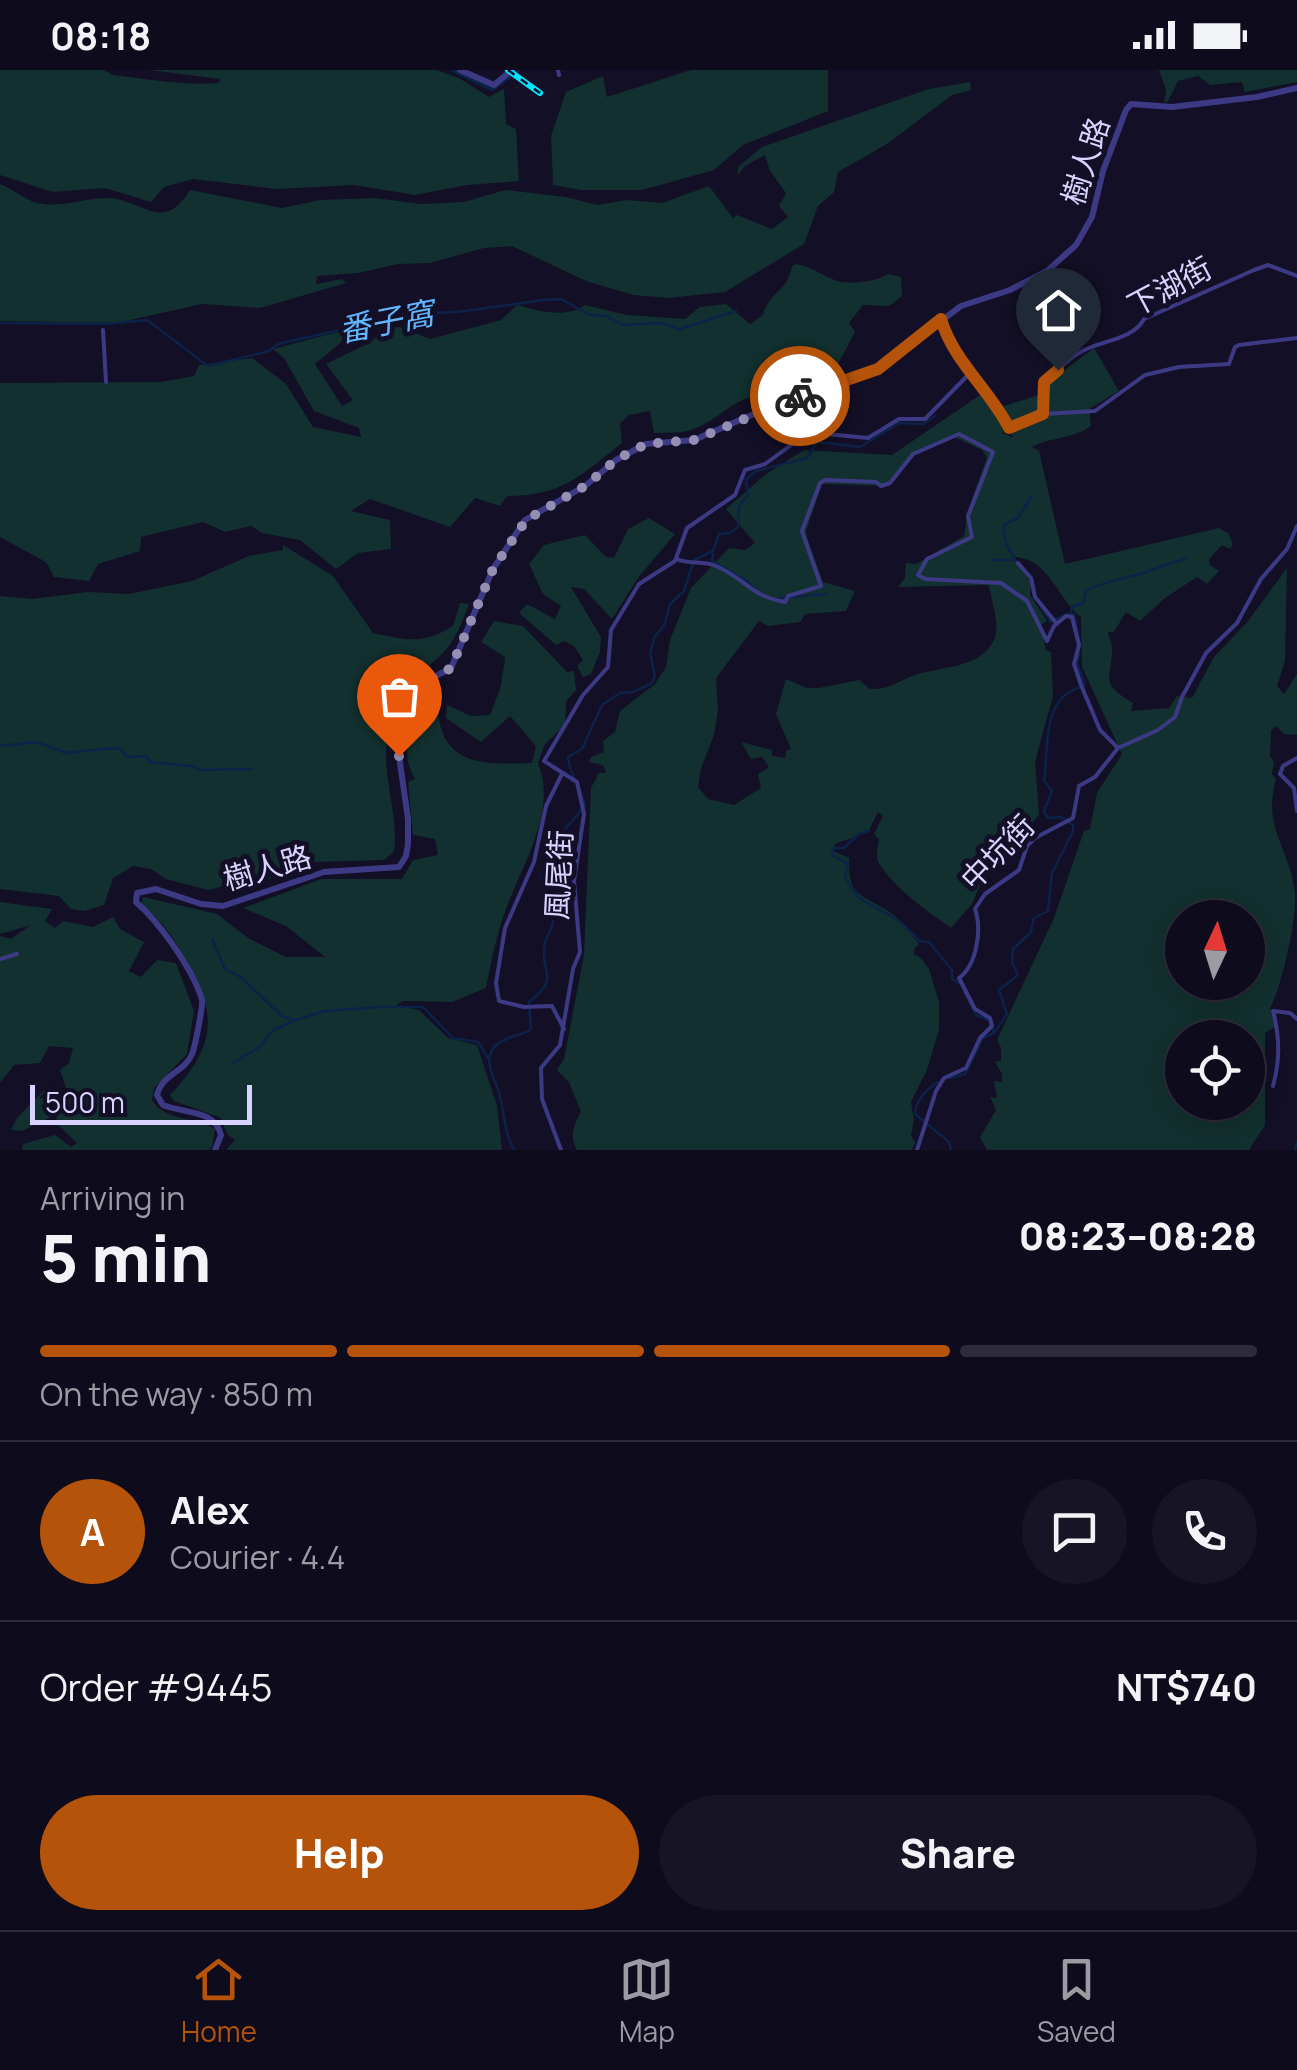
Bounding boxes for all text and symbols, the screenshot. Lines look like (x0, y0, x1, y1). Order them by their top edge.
text: 08:18 (50, 9, 151, 61)
street label: 樹人路 (1052, 112, 1118, 210)
street label: 下湖街 (1120, 247, 1218, 325)
pin (1016, 268, 1101, 371)
icon: home (1031, 283, 1086, 338)
water label: 番子窩 (335, 289, 442, 352)
courier (750, 346, 850, 446)
icon: bike (773, 369, 828, 424)
pin (357, 654, 442, 757)
icon: bag (372, 669, 427, 724)
street label: 中坑街 (951, 805, 1043, 899)
street label: 風尾街 (535, 829, 581, 921)
street label: 樹人路 (218, 835, 316, 899)
north arrow (1165, 900, 1265, 1000)
map controls (1165, 900, 1265, 1120)
button: locate (1165, 1020, 1265, 1120)
scale bar (30, 1080, 252, 1124)
text: 500 m (45, 1083, 125, 1121)
text: Arriving in (40, 1176, 185, 1220)
text: 08:23–08:28 (1019, 1209, 1257, 1261)
text: 5 min (40, 1213, 211, 1302)
text: On the way · 850 m (40, 1372, 313, 1416)
button: chat (1022, 1479, 1127, 1584)
button: phone (1152, 1479, 1257, 1584)
text: Alex (170, 1483, 249, 1535)
text: A (80, 1505, 105, 1557)
text: Courier · 4.4 (170, 1535, 345, 1579)
text: Order #9445 (40, 1660, 273, 1712)
text: NT$740 (1116, 1660, 1257, 1712)
button: Help (40, 1795, 639, 1910)
button: Share (659, 1795, 1257, 1910)
tab: Home (181, 1952, 257, 2050)
tab: Map (619, 1952, 675, 2050)
tab: Saved (1037, 1952, 1116, 2050)

